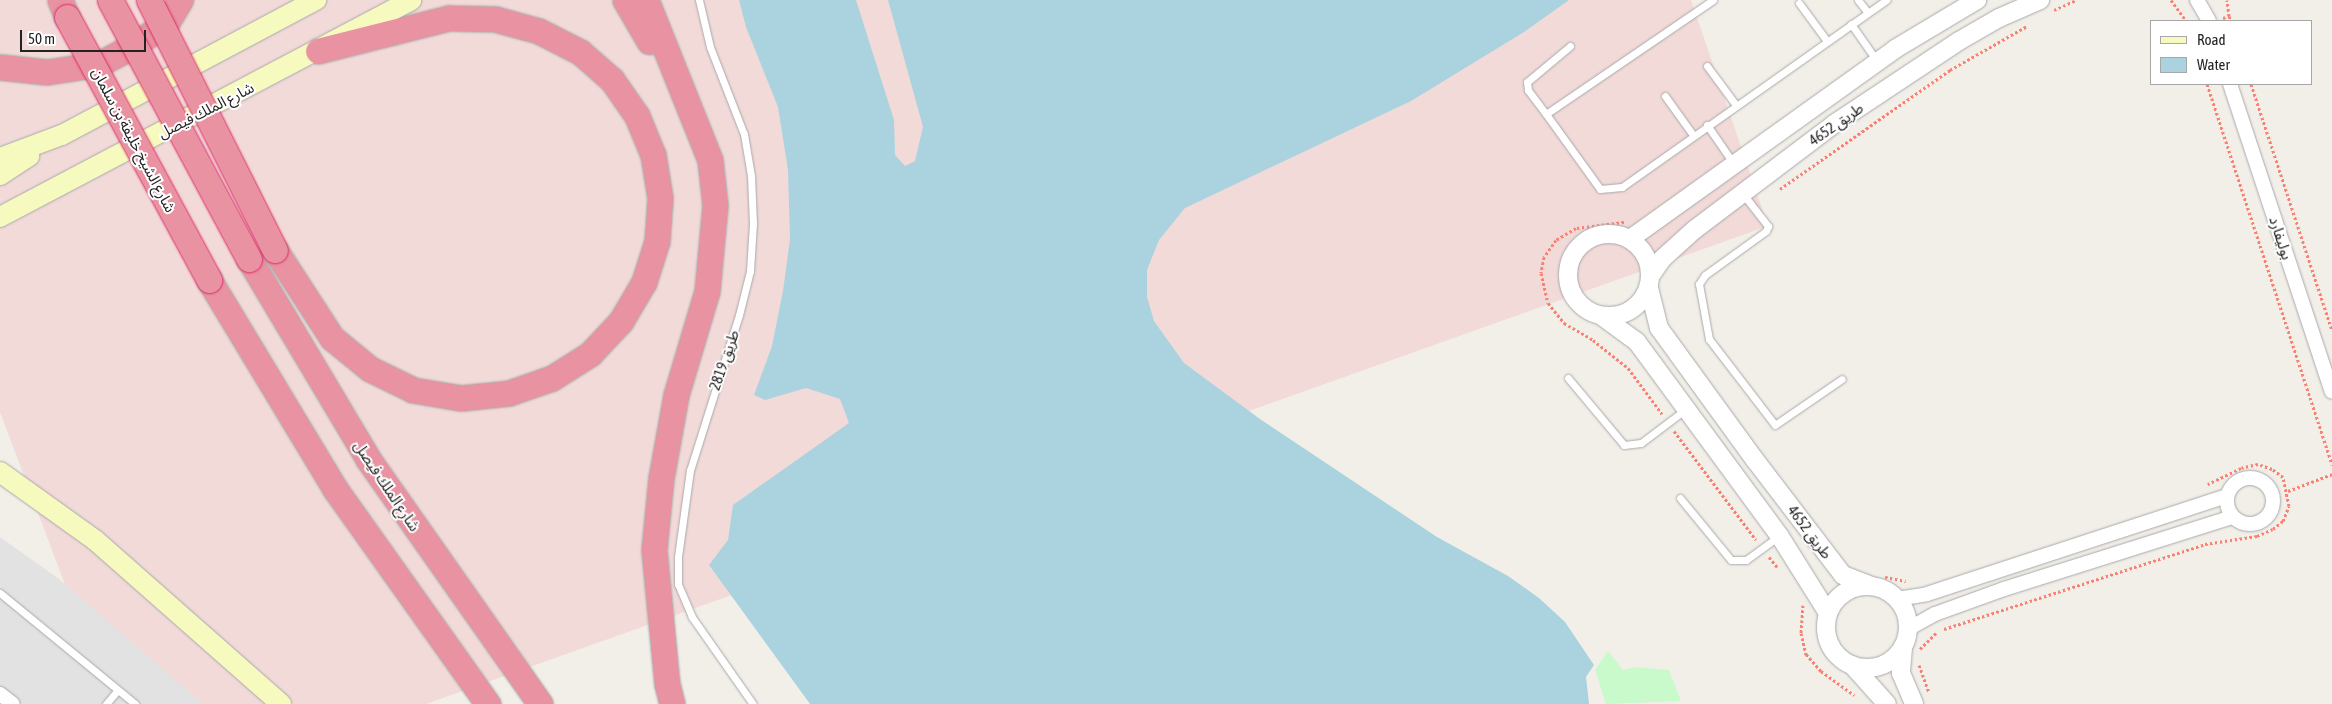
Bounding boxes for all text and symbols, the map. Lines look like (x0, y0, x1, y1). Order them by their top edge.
scale bar (22, 20, 149, 52)
legend (2150, 20, 2312, 85)
text: 50 m (28, 30, 55, 47)
text: Road (2197, 31, 2226, 48)
text: Water (2197, 56, 2230, 73)
street label: شارع الشيخ خليفة بن سلمان (88, 65, 180, 215)
street label: شارع الملك فيصل (155, 78, 257, 142)
street label: طريق 4652 (1805, 99, 1867, 149)
street label: بوليفارد (2266, 214, 2296, 262)
street label: طريق 2819 (705, 328, 743, 392)
street label: شارع الملك فيصل (350, 437, 424, 535)
street label: طريق 4652 (1784, 502, 1836, 562)

